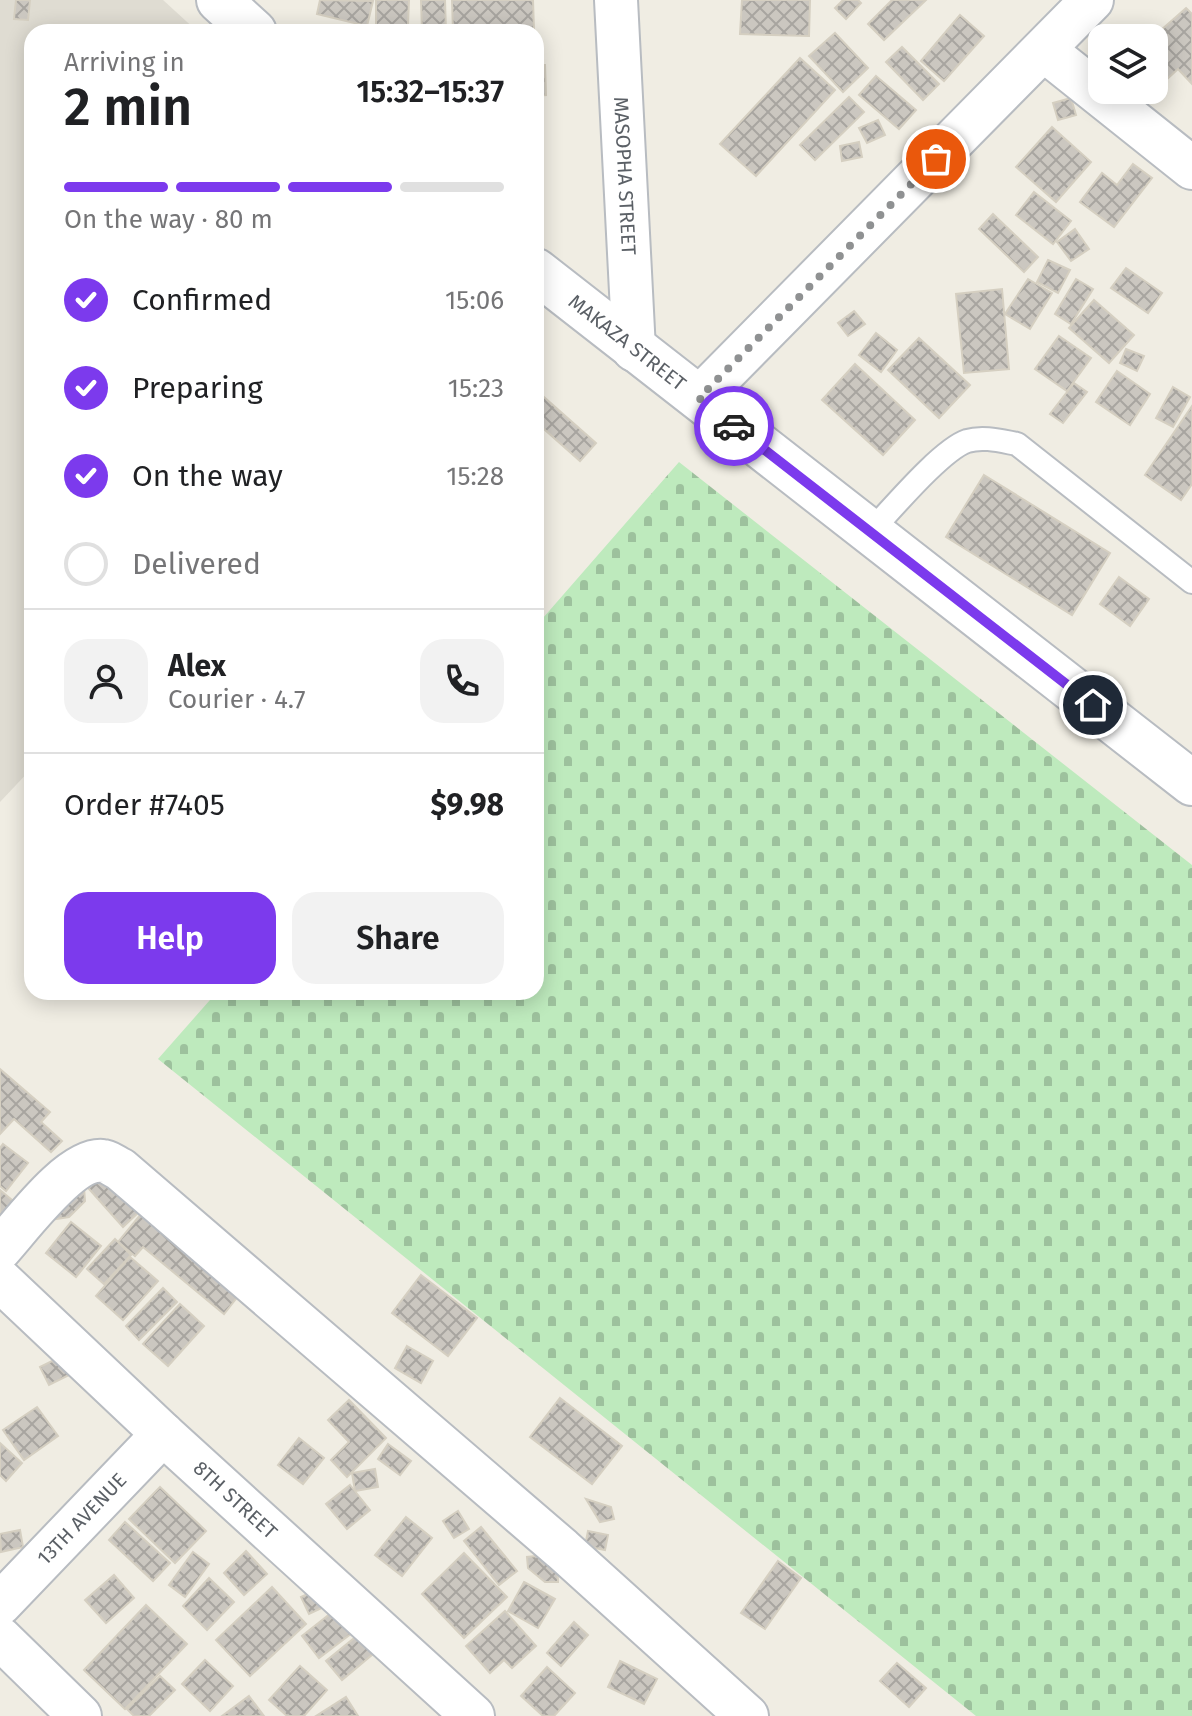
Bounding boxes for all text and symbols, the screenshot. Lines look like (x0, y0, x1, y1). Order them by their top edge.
map controls (1088, 24, 1168, 104)
button: layers (1088, 24, 1168, 104)
text: Arriving in (64, 47, 185, 78)
text: 15:32–15:37 (357, 74, 504, 110)
text: 2 min (64, 76, 192, 139)
street label: MASOPHA STREET (609, 96, 641, 256)
pin (902, 125, 970, 193)
icon: bag (914, 137, 958, 181)
text: On the way · 80 m (64, 204, 273, 235)
icon: check (64, 278, 108, 322)
text: Confirmed (132, 282, 272, 318)
text: 15:06 (445, 285, 504, 316)
street label: MAKAZA STREET (564, 289, 691, 396)
icon: check (64, 366, 108, 410)
text: Preparing (132, 370, 263, 406)
text: 15:23 (448, 373, 504, 404)
courier (694, 386, 774, 466)
icon: car (712, 404, 756, 448)
icon: check (64, 454, 108, 498)
text: On the way (132, 458, 283, 494)
text: 15:28 (446, 461, 504, 492)
text: Delivered (132, 546, 261, 582)
button: person (64, 639, 148, 723)
button: phone (420, 639, 504, 723)
text: Alex (168, 648, 226, 684)
pin (1059, 671, 1127, 739)
icon: home (1071, 683, 1115, 727)
text: Courier · 4.7 (168, 684, 306, 715)
text: Order #7405 (64, 787, 225, 823)
text: $9.98 (430, 787, 504, 823)
button: Help (64, 892, 276, 984)
button: Share (292, 892, 504, 984)
street label: 8TH STREET (189, 1456, 283, 1544)
street label: 13TH AVENUE (32, 1468, 131, 1570)

